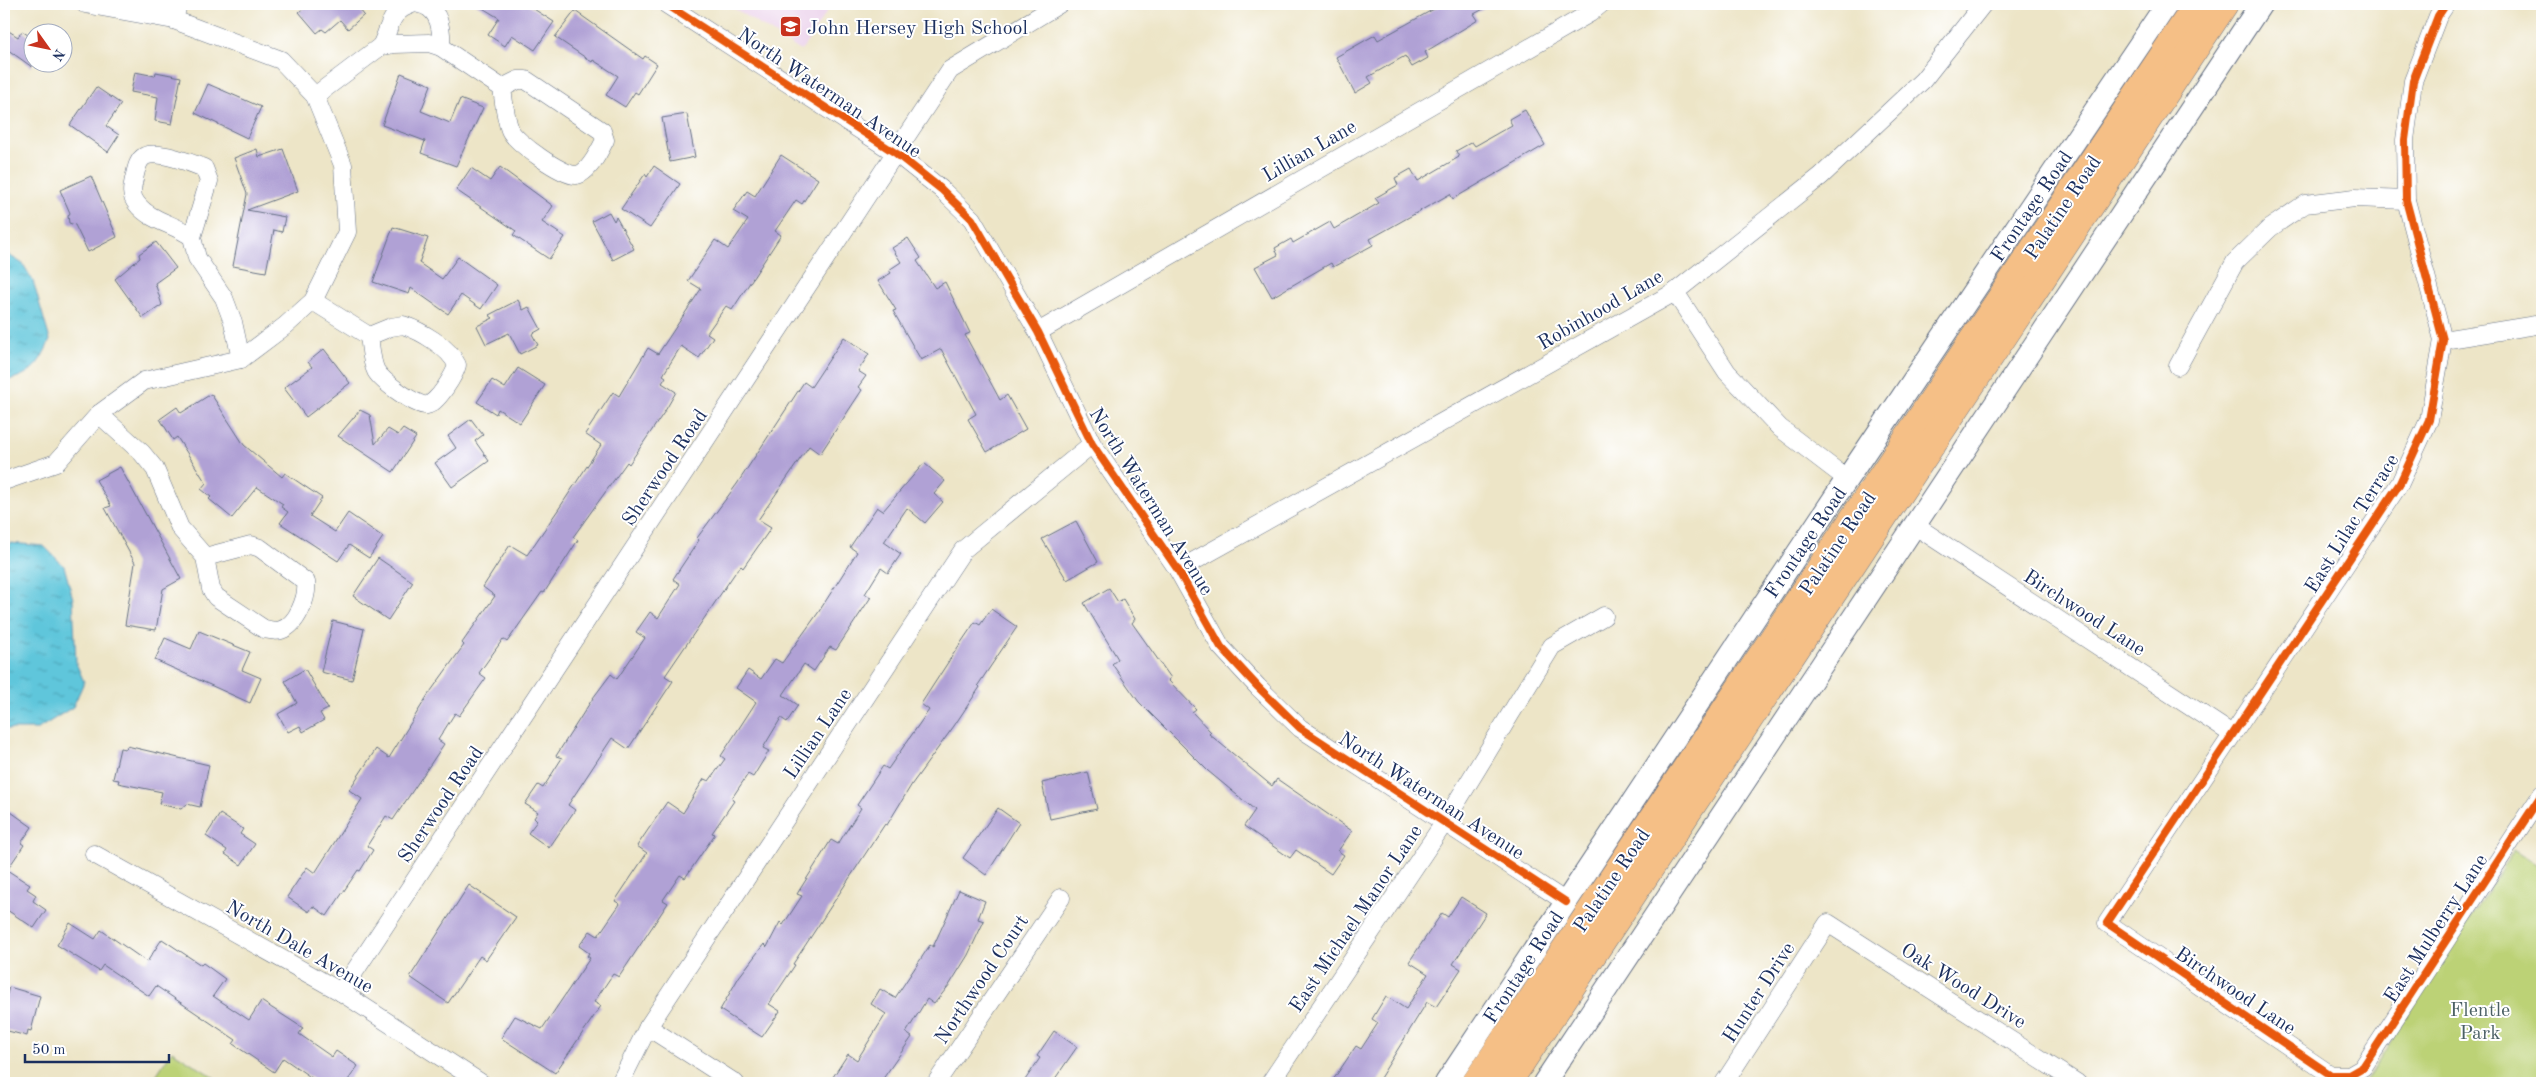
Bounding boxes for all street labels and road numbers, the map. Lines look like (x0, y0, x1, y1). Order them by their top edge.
street label: North Waterman Avenue (733, 25, 924, 163)
street label: Lillian Lane (1260, 117, 1360, 187)
street label: Frontage Road (1988, 148, 2077, 266)
street label: Palatine Road (2022, 153, 2106, 264)
street label: Robinhood Lane (1535, 267, 1667, 355)
street label: North Waterman Avenue (1084, 405, 1216, 599)
street label: Sherwood Road (619, 406, 712, 530)
street label: East Lilac Terrace (2302, 451, 2403, 597)
street label: Frontage Road (1762, 484, 1851, 602)
street label: Palatine Road (1797, 489, 1881, 600)
street label: Birchwood Lane (2019, 567, 2148, 660)
street label: Lillian Lane (781, 685, 856, 783)
street label: North Waterman Avenue (1335, 729, 1527, 864)
street label: Sherwood Road (395, 743, 488, 867)
street label: East Michael Manor Lane (1287, 822, 1427, 1016)
street label: Palatine Road (1571, 826, 1655, 937)
street label: East Mulberry Lane (2381, 851, 2492, 1007)
street label: North Dale Avenue (222, 898, 376, 998)
street label: Frontage Road (1481, 908, 1568, 1028)
street label: Northwood Court (932, 912, 1033, 1048)
street label: Hunter Drive (1720, 939, 1799, 1047)
street label: Oak Wood Drive (1897, 940, 2029, 1033)
street label: Birchwood Lane (2171, 944, 2299, 1039)

